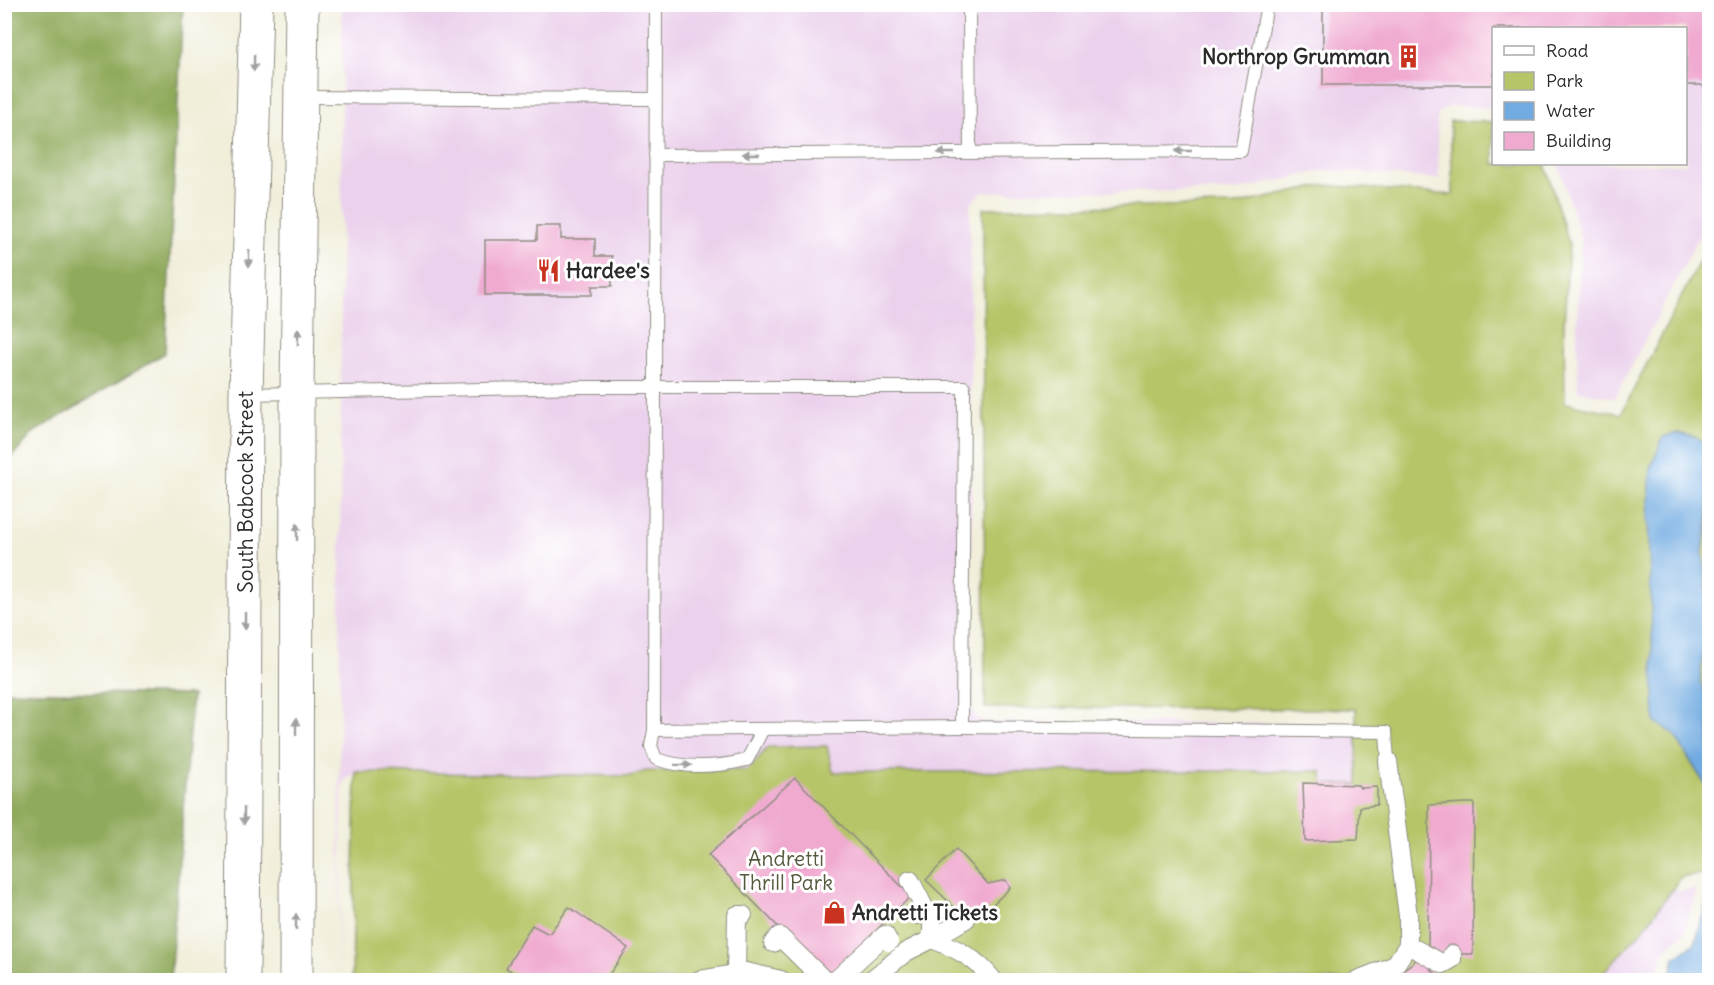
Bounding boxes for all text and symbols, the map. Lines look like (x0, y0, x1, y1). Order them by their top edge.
legend (1492, 27, 1687, 165)
text: Road (1546, 39, 1589, 62)
place label: Northrop Grumman (1202, 43, 1390, 70)
building icon: Northrop Grumman (1395, 44, 1421, 70)
one-way arrow (250, 53, 259, 72)
text: Park (1546, 69, 1583, 92)
text: Water (1546, 99, 1596, 122)
text: Building (1546, 129, 1611, 152)
one-way arrow (1173, 146, 1192, 156)
one-way arrow (936, 148, 955, 158)
one-way arrow (741, 149, 760, 159)
one-way arrow (245, 248, 254, 267)
place label: Hardee's (566, 257, 650, 284)
restaurant icon: Hardee's (535, 258, 561, 284)
one-way arrow (293, 328, 303, 347)
street label: South Babcock Street (232, 391, 259, 593)
one-way arrow (292, 523, 302, 542)
one-way arrow (240, 611, 250, 630)
one-way arrow (291, 718, 301, 737)
one-way arrow (674, 760, 693, 770)
one-way arrow (239, 806, 249, 825)
park label: Andretti Thrill Park (739, 845, 833, 896)
place label: Andretti Tickets (852, 899, 998, 926)
shop icon: Andretti Tickets (821, 900, 847, 926)
one-way arrow (291, 913, 301, 932)

